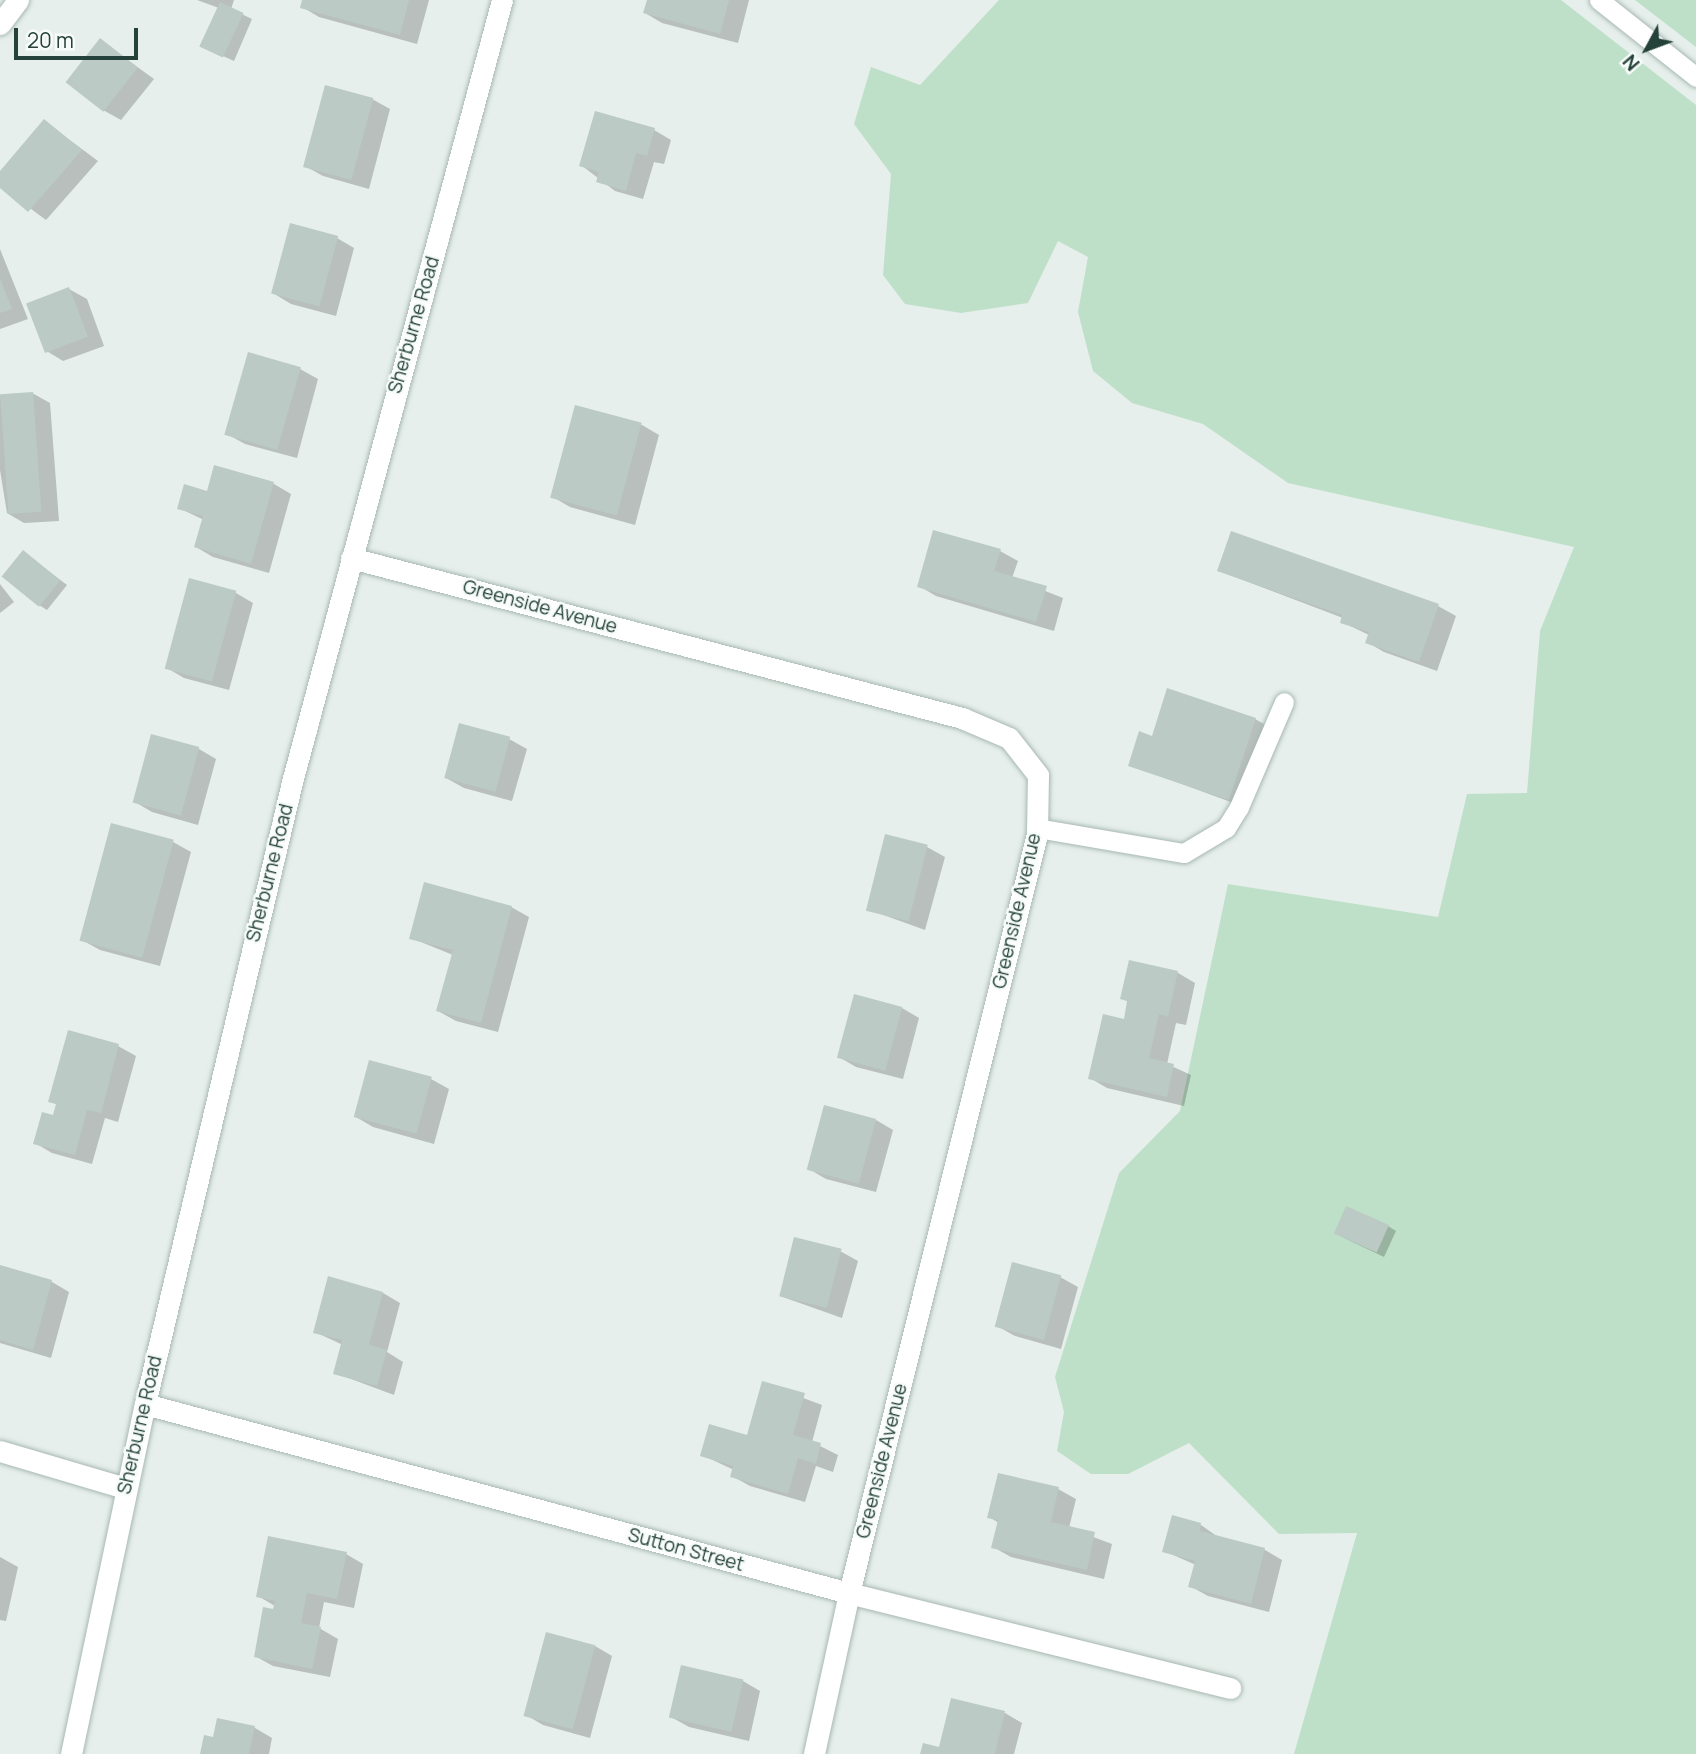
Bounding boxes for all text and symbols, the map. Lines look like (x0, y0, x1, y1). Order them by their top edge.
scale bar (18, 14, 142, 58)
north arrow (1612, 14, 1682, 84)
text: 20 m (27, 26, 74, 54)
text: N (1617, 49, 1645, 76)
street label: Sherburne Road (384, 254, 444, 396)
street label: Greenside Avenue (460, 575, 620, 639)
street label: Sherburne Road (242, 802, 298, 944)
street label: Greenside Avenue (988, 831, 1046, 991)
street label: Sherburne Road (113, 1354, 167, 1496)
street label: Greenside Avenue (852, 1381, 912, 1541)
street label: Sutton Street (625, 1524, 747, 1576)

